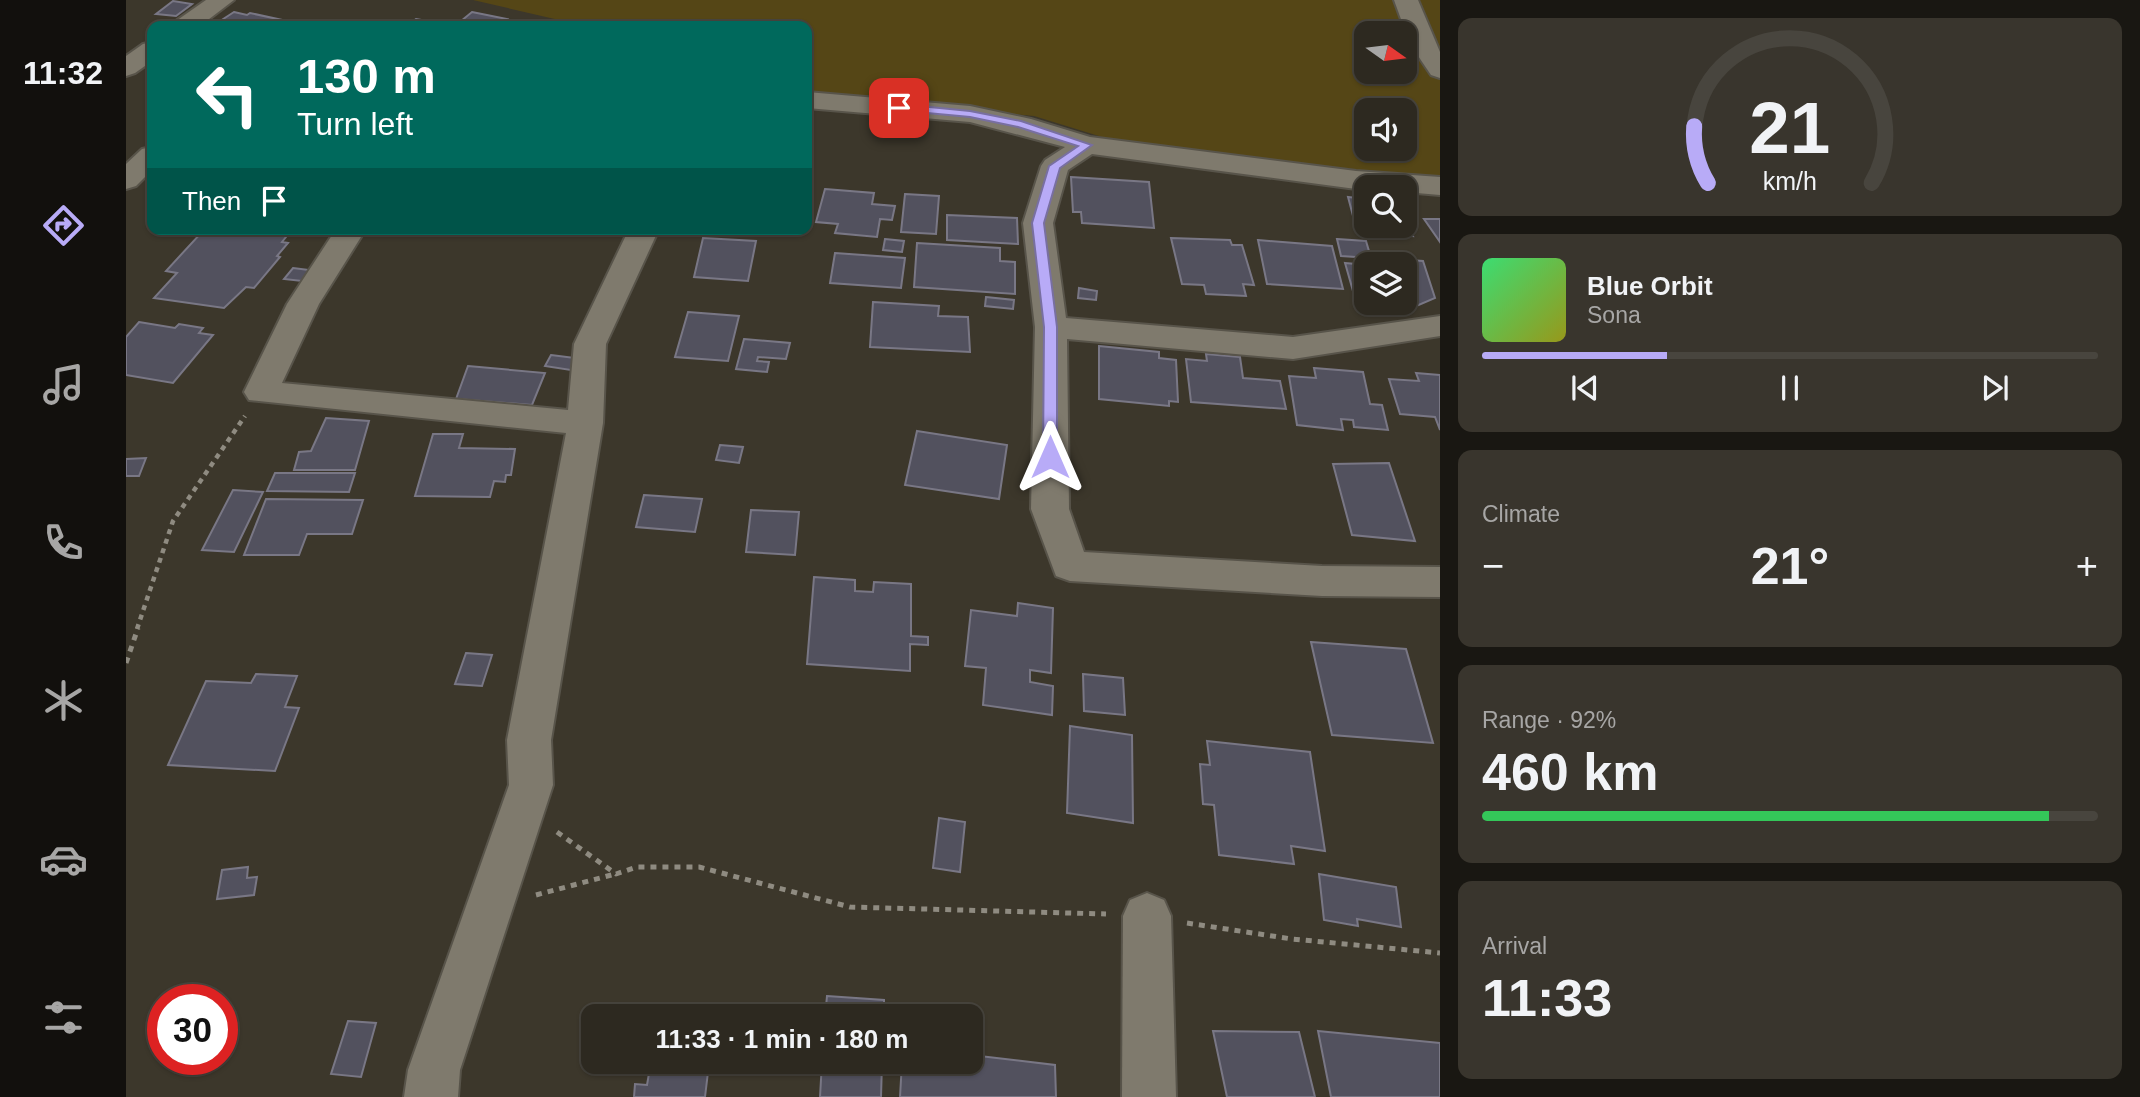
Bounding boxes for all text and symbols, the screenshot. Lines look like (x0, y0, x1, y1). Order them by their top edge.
north arrow (1354, 21, 1418, 84)
map controls (1354, 21, 1417, 315)
icon: left (182, 49, 273, 140)
text: 130 m (297, 49, 436, 103)
text: 11:32 (23, 55, 103, 91)
pin (869, 78, 929, 138)
text: 21 (1750, 87, 1830, 168)
icon: arrive (880, 89, 918, 127)
button: sound (1354, 98, 1417, 161)
text: Turn left (297, 106, 413, 142)
text: km/h (1763, 167, 1817, 195)
button: search (1354, 175, 1417, 238)
icon: arrive (255, 182, 293, 220)
text: Then (182, 186, 241, 216)
icon: directions (39, 201, 88, 250)
button: layers (1354, 252, 1417, 315)
text: Blue Orbit (1587, 271, 1713, 301)
text: Sona (1587, 302, 1641, 328)
icon: music (39, 360, 88, 409)
icon: previous (1566, 369, 1604, 407)
icon: pause (1771, 369, 1809, 407)
icon: next (1976, 369, 2014, 407)
position arrow (1013, 420, 1087, 494)
text: Climate (1482, 501, 1560, 527)
icon: phone (39, 518, 88, 567)
text: 21° (1751, 537, 1829, 595)
text: − (1482, 545, 1504, 587)
text: + (2076, 545, 2098, 587)
icon: climate (39, 676, 88, 725)
text: Range · 92% (1482, 707, 1616, 733)
text: 460 km (1482, 743, 1658, 801)
icon: car (39, 835, 88, 884)
text: Arrival (1482, 933, 1547, 959)
text: 11:33 (1482, 969, 1612, 1027)
speed limit sign: 30 (147, 984, 238, 1075)
icon: filters (39, 993, 88, 1042)
text: 11:33 · 1 min · 180 m (656, 1024, 908, 1054)

